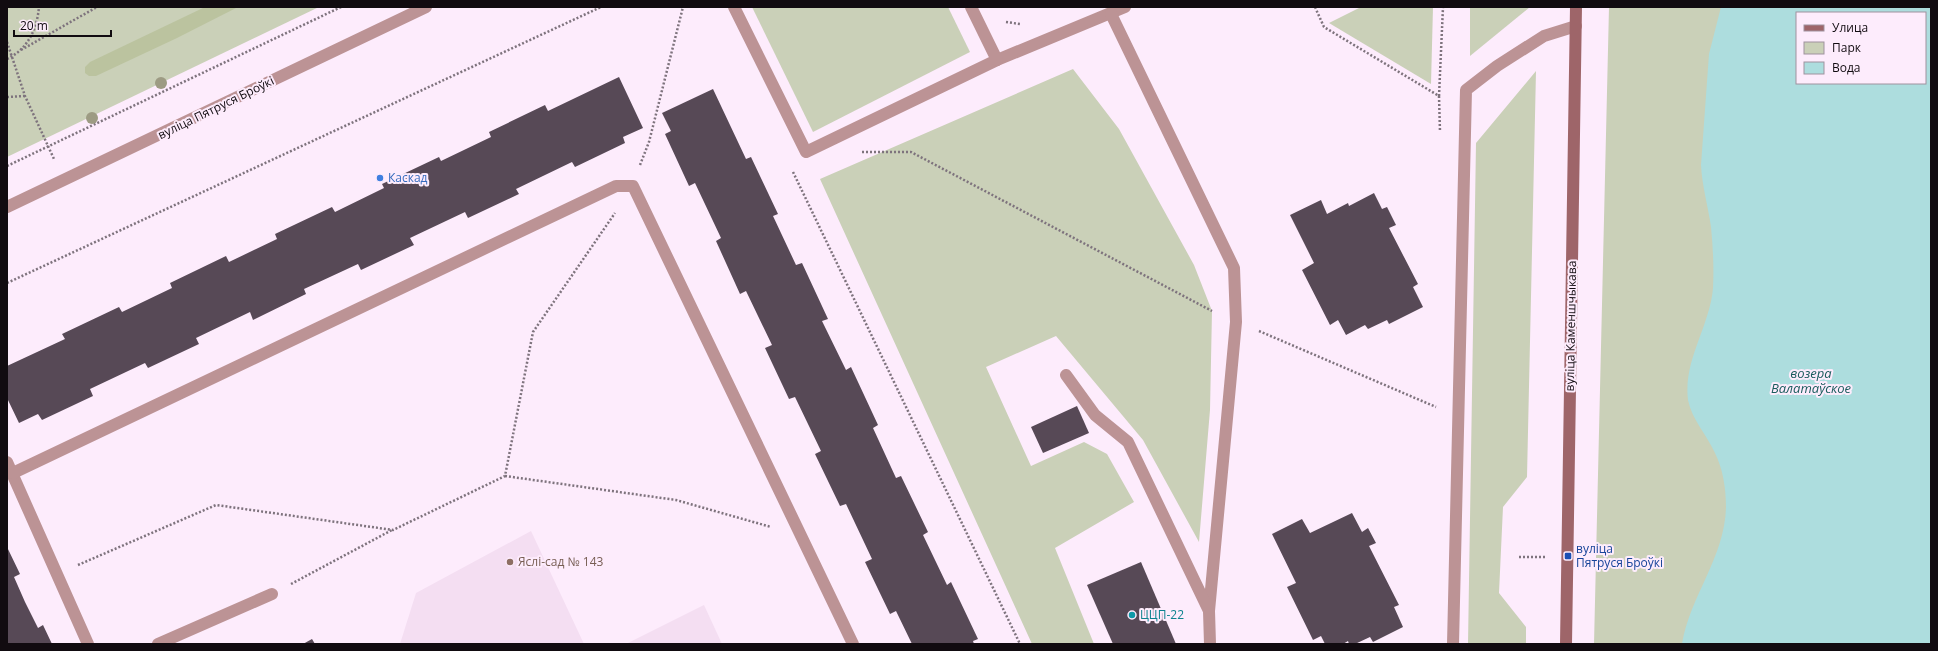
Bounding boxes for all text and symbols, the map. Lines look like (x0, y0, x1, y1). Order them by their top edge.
scale bar (14, 12, 111, 38)
legend (1796, 12, 1926, 84)
text: 20 m (20, 17, 48, 34)
text: Улица (1832, 19, 1868, 36)
text: Парк (1832, 39, 1862, 56)
text: Вода (1832, 59, 1861, 76)
street label: вуліца Пятруся Броўкі (155, 72, 277, 143)
place label: Каскад (388, 169, 428, 186)
marker: Каскад (375, 173, 385, 183)
street label: вуліца Каменшчыкава (1561, 260, 1580, 392)
water label: возера Валатаўское (1771, 364, 1852, 397)
place label: вуліца Пятруся Броўкі (1576, 540, 1663, 571)
marker: вуліца Пятруся Броўкі (1563, 551, 1573, 561)
place label: Яслі-сад № 143 (518, 553, 604, 570)
marker: Яслі-сад № 143 (505, 557, 515, 567)
place label: ЦЦП-22 (1140, 606, 1184, 623)
marker: ЦЦП-22 (1127, 610, 1137, 620)

